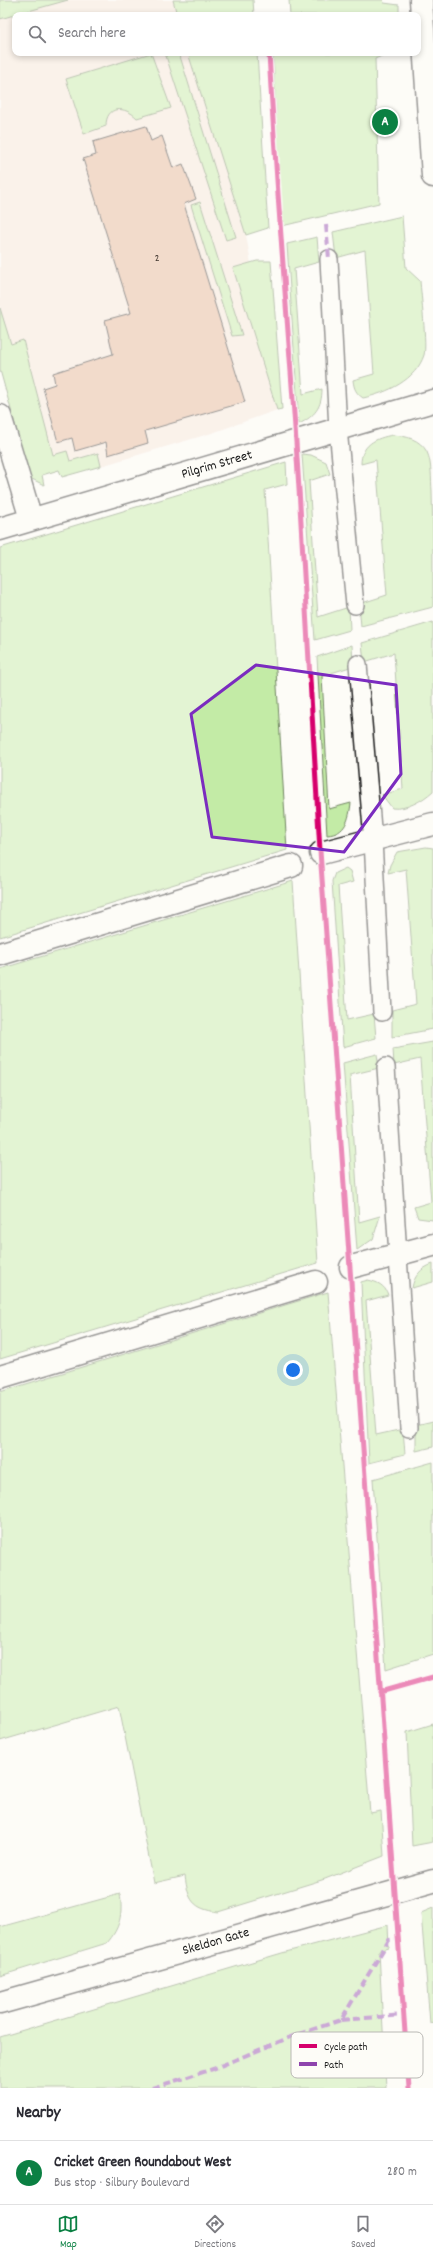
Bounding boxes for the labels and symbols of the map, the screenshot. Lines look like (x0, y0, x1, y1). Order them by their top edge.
pin: A (372, 107, 398, 137)
house number: 2 (154, 250, 160, 267)
street label: Pilgrim Street (179, 445, 255, 485)
your location (283, 1360, 303, 1380)
street label: Skeldon Gate (180, 1923, 252, 1961)
legend (291, 2032, 423, 2078)
text: Cycle path (324, 2040, 368, 2056)
text: Path (324, 2058, 343, 2074)

